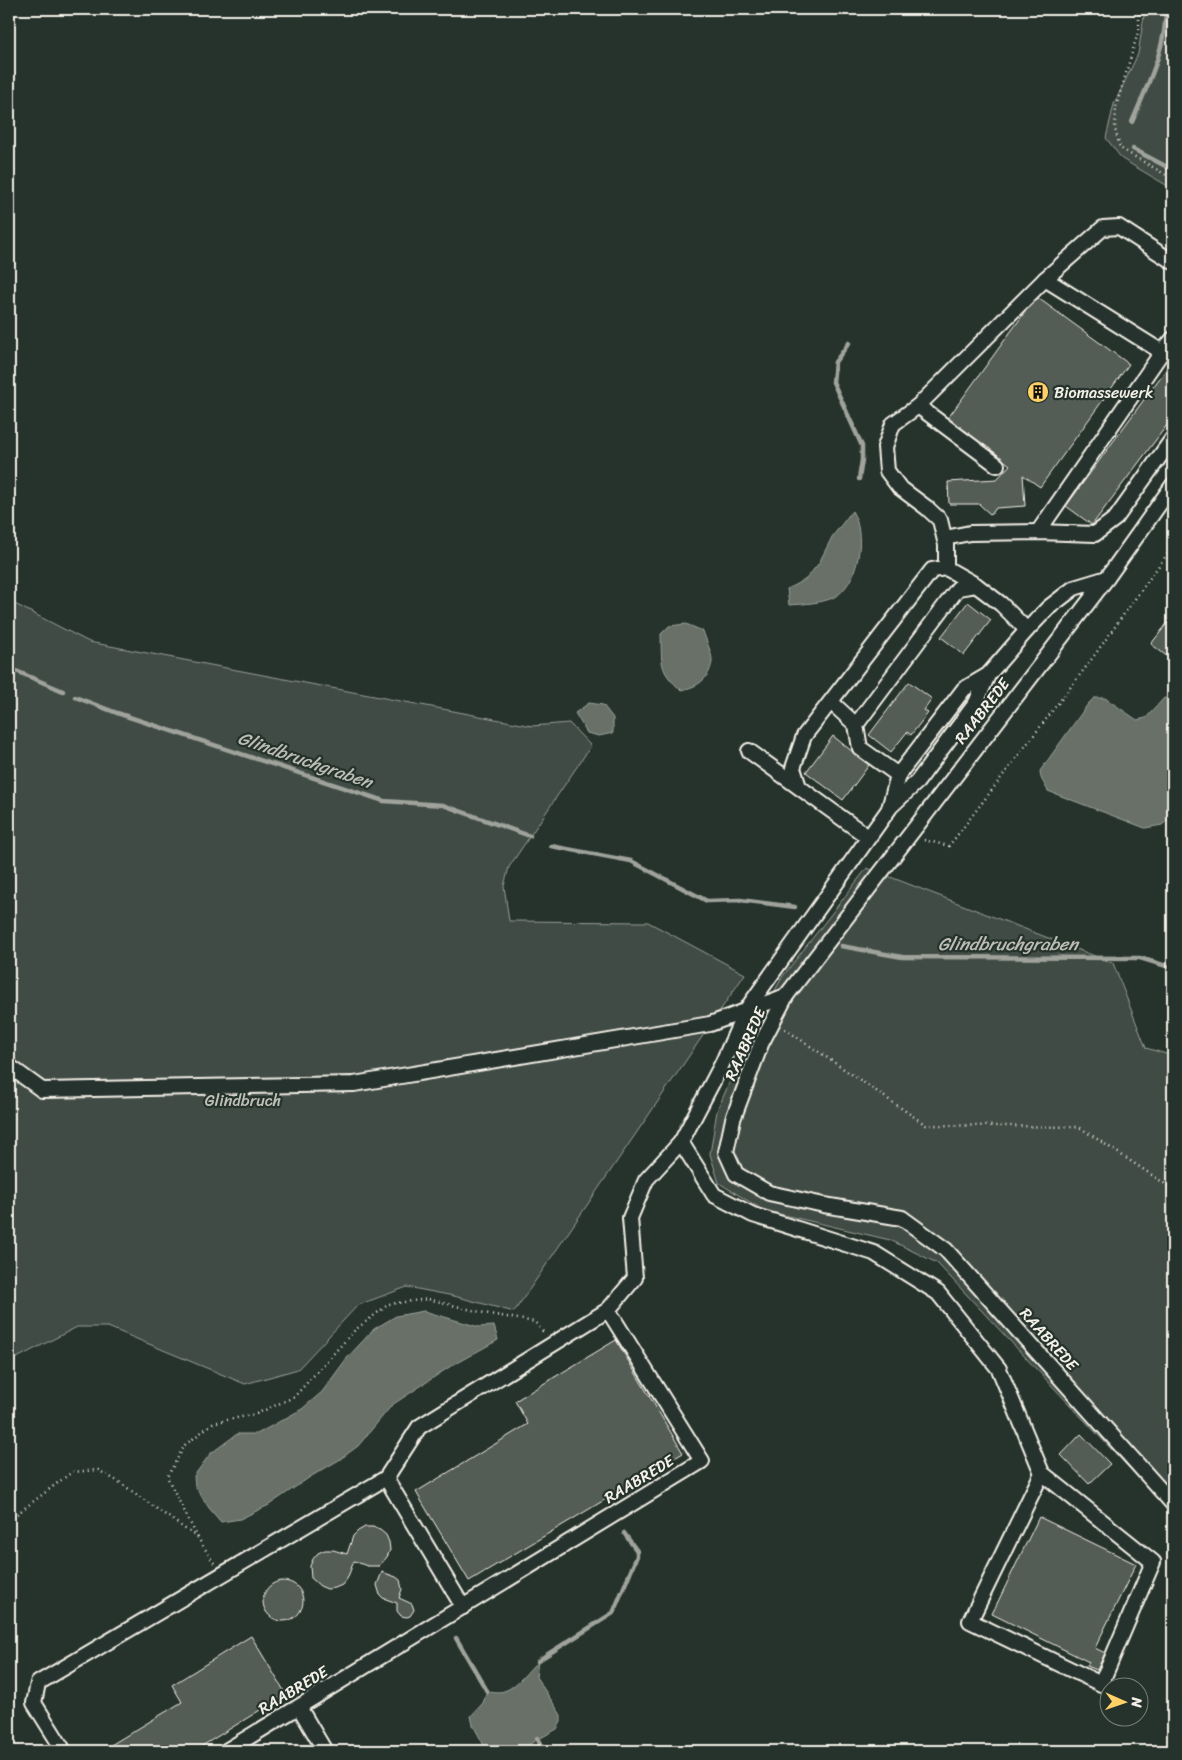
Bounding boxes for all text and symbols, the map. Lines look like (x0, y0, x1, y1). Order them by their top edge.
place label: Biomassewerk (1054, 378, 1153, 407)
building icon: Biomassewerk (1026, 380, 1050, 404)
street label: RAABREDE (947, 671, 1018, 751)
water label: Glindbruchgraben (234, 722, 379, 799)
water label: Glindbruchgraben (938, 928, 1080, 960)
street label: RAABREDE (716, 1002, 775, 1085)
park label: Glindbruch (205, 1086, 281, 1115)
street label: RAABREDE (1012, 1300, 1087, 1378)
street label: RAABREDE (598, 1446, 681, 1511)
street label: RAABREDE (252, 1657, 335, 1722)
north arrow (1100, 1678, 1150, 1728)
text: N (1124, 1696, 1149, 1708)

